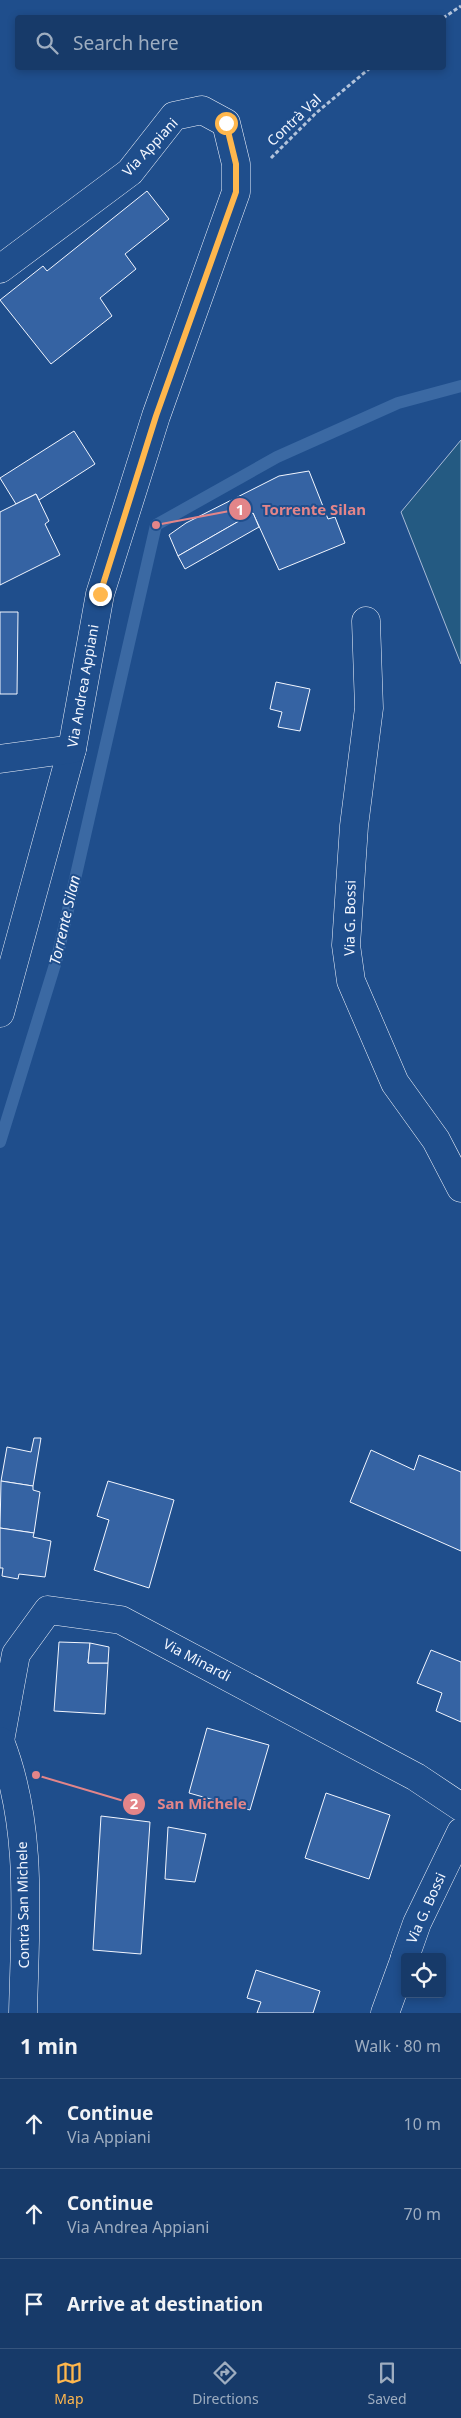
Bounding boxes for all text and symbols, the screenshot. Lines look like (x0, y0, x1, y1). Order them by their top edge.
search box (15, 15, 446, 70)
icon: search (33, 29, 61, 57)
text: Search here (73, 30, 179, 56)
street label: Contrà Val (262, 90, 325, 150)
route start (215, 112, 238, 135)
street label: Via Appiani (118, 113, 182, 180)
callout: Torrente Silan (227, 494, 376, 524)
text: 1 (236, 499, 244, 519)
text: Torrente Silan (262, 499, 366, 519)
route end (89, 583, 112, 606)
street label: Via Andrea Appiani (62, 623, 103, 749)
water label: Torrente Silan (44, 873, 84, 967)
street label: Via G. Bossi (339, 880, 360, 956)
street label: Via Minardi (160, 1634, 234, 1685)
callout: San Michele (122, 1789, 256, 1819)
text: 2 (130, 1793, 139, 1813)
text: San Michele (157, 1793, 247, 1813)
street label: Contrà San Michele (12, 1841, 33, 1969)
street label: Via G. Bossi (401, 1869, 450, 1946)
map controls (401, 1953, 446, 1998)
button: locate (401, 1953, 446, 1998)
text: 1 min (20, 2032, 78, 2060)
text: Walk · 80 m (355, 2035, 441, 2057)
text: Continue (67, 2100, 153, 2126)
icon: ahead (20, 2110, 48, 2138)
text: 10 m (404, 2113, 441, 2135)
text: Via Appiani (67, 2126, 151, 2148)
text: Continue (67, 2190, 153, 2216)
icon: ahead (20, 2200, 48, 2228)
text: 70 m (404, 2203, 441, 2225)
text: Via Andrea Appiani (67, 2216, 209, 2238)
icon: arrive (20, 2290, 48, 2318)
text: Arrive at destination (67, 2291, 263, 2317)
tab: Map (54, 2359, 84, 2408)
tab: Directions (192, 2359, 259, 2408)
tab: Saved (367, 2359, 407, 2408)

